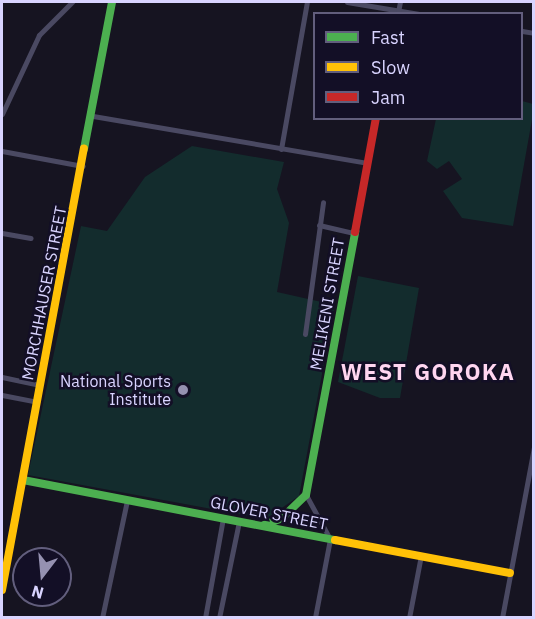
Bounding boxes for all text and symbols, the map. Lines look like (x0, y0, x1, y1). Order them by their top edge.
legend (313, 12, 523, 120)
text: Fast (371, 26, 405, 49)
text: Slow (371, 56, 410, 79)
text: Jam (371, 86, 406, 109)
street label: MORCHHAUSER STREET (18, 204, 70, 382)
street label: MELIKENI STREET (306, 236, 348, 372)
district label: WEST GOROKA (341, 359, 515, 385)
place label: National Sports Institute (60, 371, 171, 409)
marker: National Sports Institute (176, 383, 190, 397)
street label: GLOVER STREET (209, 492, 329, 534)
north arrow (12, 547, 72, 607)
text: N (29, 581, 46, 604)

